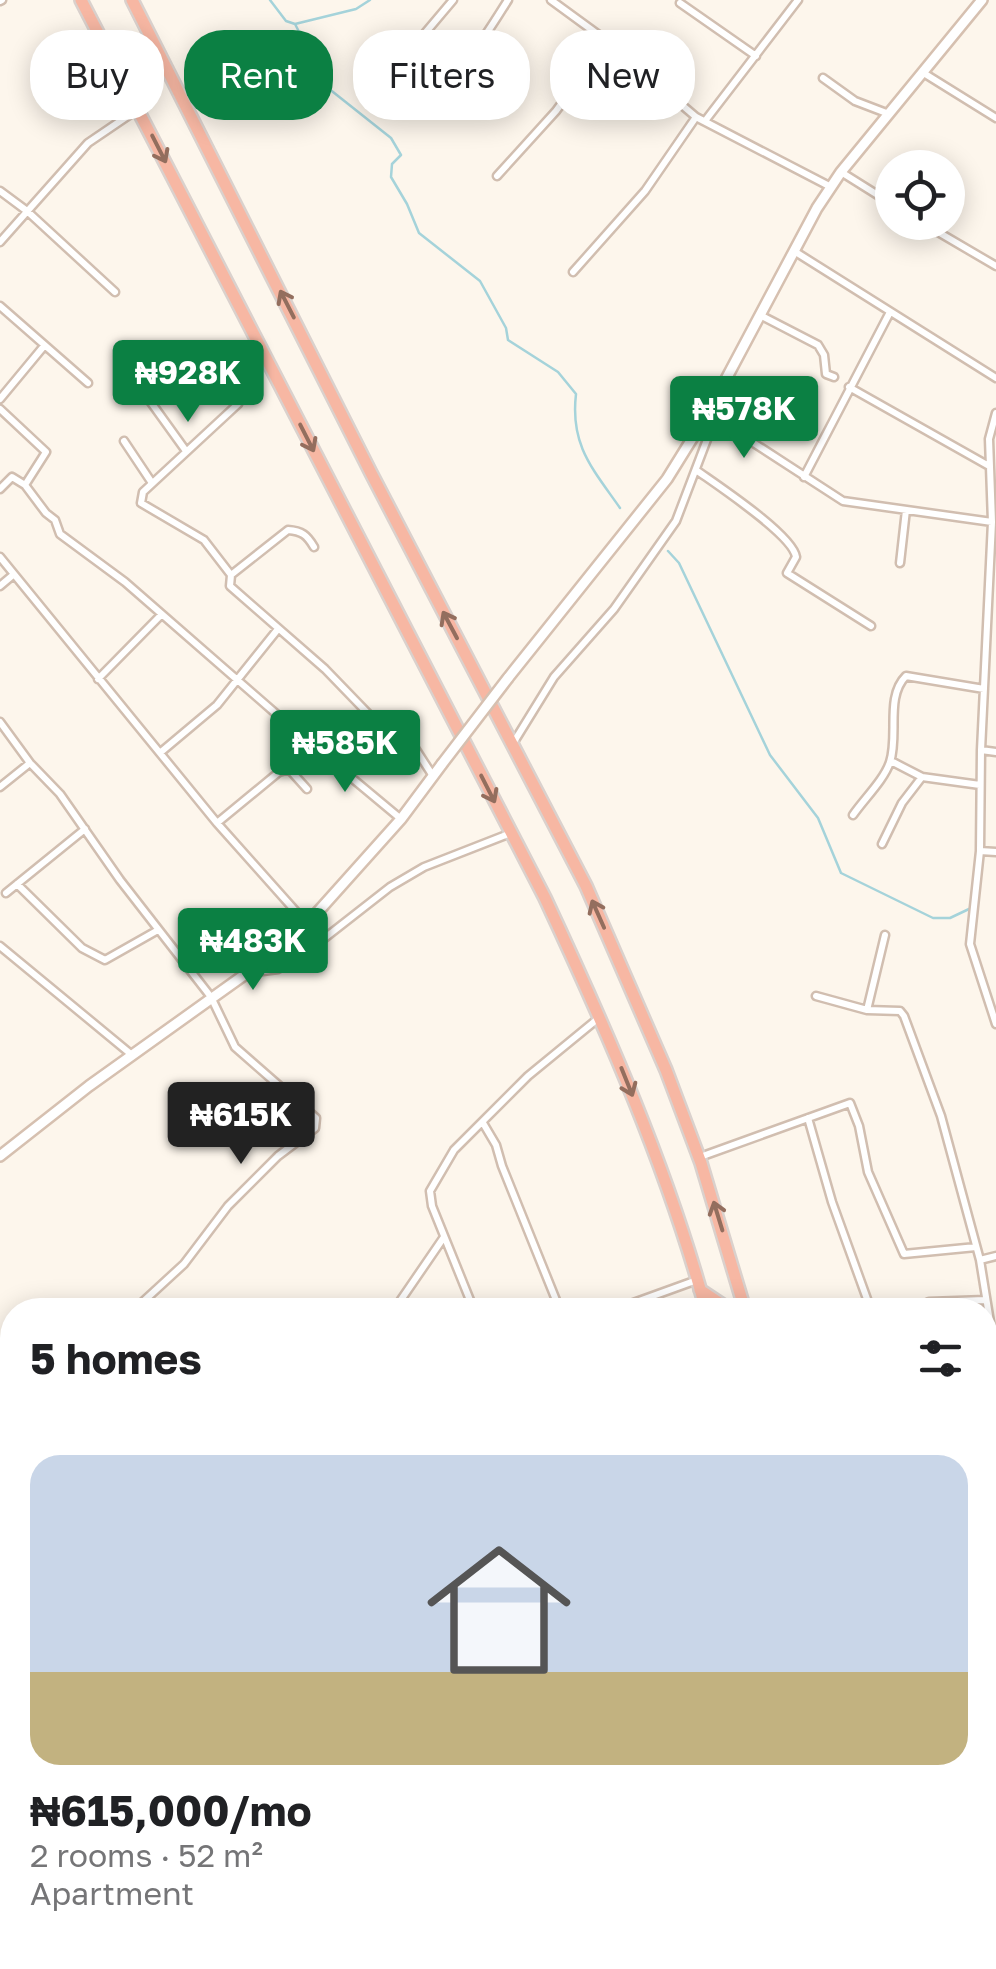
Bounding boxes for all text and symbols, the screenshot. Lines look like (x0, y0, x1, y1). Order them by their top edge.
chip: Buy (30, 30, 164, 120)
chip: Rent (184, 30, 333, 120)
chip: Filters (353, 30, 530, 120)
chip: New (550, 30, 695, 120)
one-way arrow (150, 133, 169, 163)
map controls (875, 150, 965, 240)
button: locate (875, 150, 965, 240)
one-way arrow (277, 290, 296, 320)
pin: ₦928K (118, 340, 258, 425)
text: ₦928K (135, 353, 241, 391)
pin: ₦578K (674, 376, 814, 461)
text: ₦578K (692, 389, 796, 427)
one-way arrow (298, 422, 317, 452)
one-way arrow (440, 611, 460, 640)
pin: ₦585K (275, 710, 415, 795)
text: ₦585K (292, 723, 398, 761)
one-way arrow (479, 774, 498, 803)
one-way arrow (588, 899, 606, 930)
pin: ₦483K (183, 908, 323, 993)
text: ₦483K (200, 921, 306, 959)
one-way arrow (619, 1067, 637, 1097)
pin: ₦615K (171, 1082, 311, 1167)
text: ₦615K (190, 1095, 292, 1133)
one-way arrow (708, 1201, 726, 1233)
icon: filters (913, 1331, 968, 1386)
text: 5 homes (30, 1333, 202, 1383)
icon: home (409, 1520, 589, 1700)
text: ₦615,000/mo (30, 1785, 312, 1835)
text: 2 rooms · 52 m² (30, 1836, 263, 1874)
text: Apartment (30, 1874, 194, 1912)

